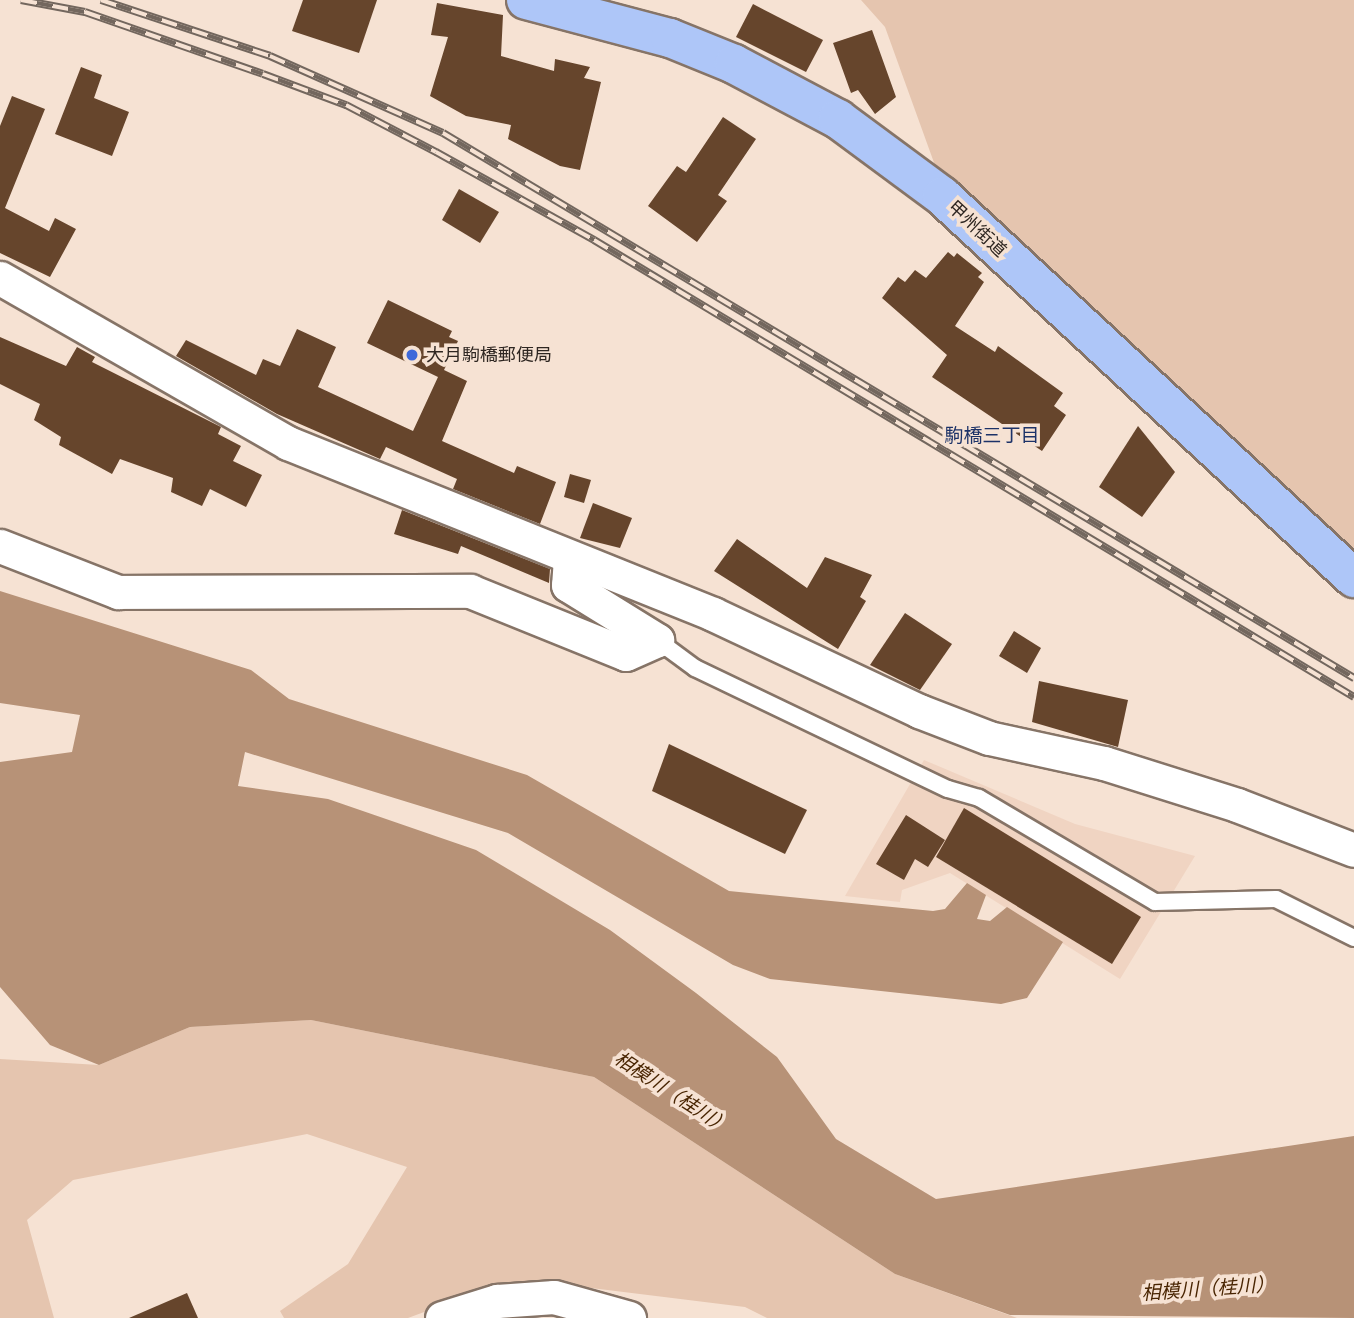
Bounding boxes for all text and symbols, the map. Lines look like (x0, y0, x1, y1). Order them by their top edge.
street label: 甲州街道 (943, 197, 1011, 261)
place label: 大月駒橋郵便局 (426, 344, 552, 366)
marker: 大月駒橋郵便局 (404, 347, 420, 363)
district label: 駒橋三丁目 (945, 425, 1039, 447)
water label: 相模川（桂川） (610, 1047, 734, 1139)
water label: 相模川（桂川） (1141, 1273, 1275, 1305)

